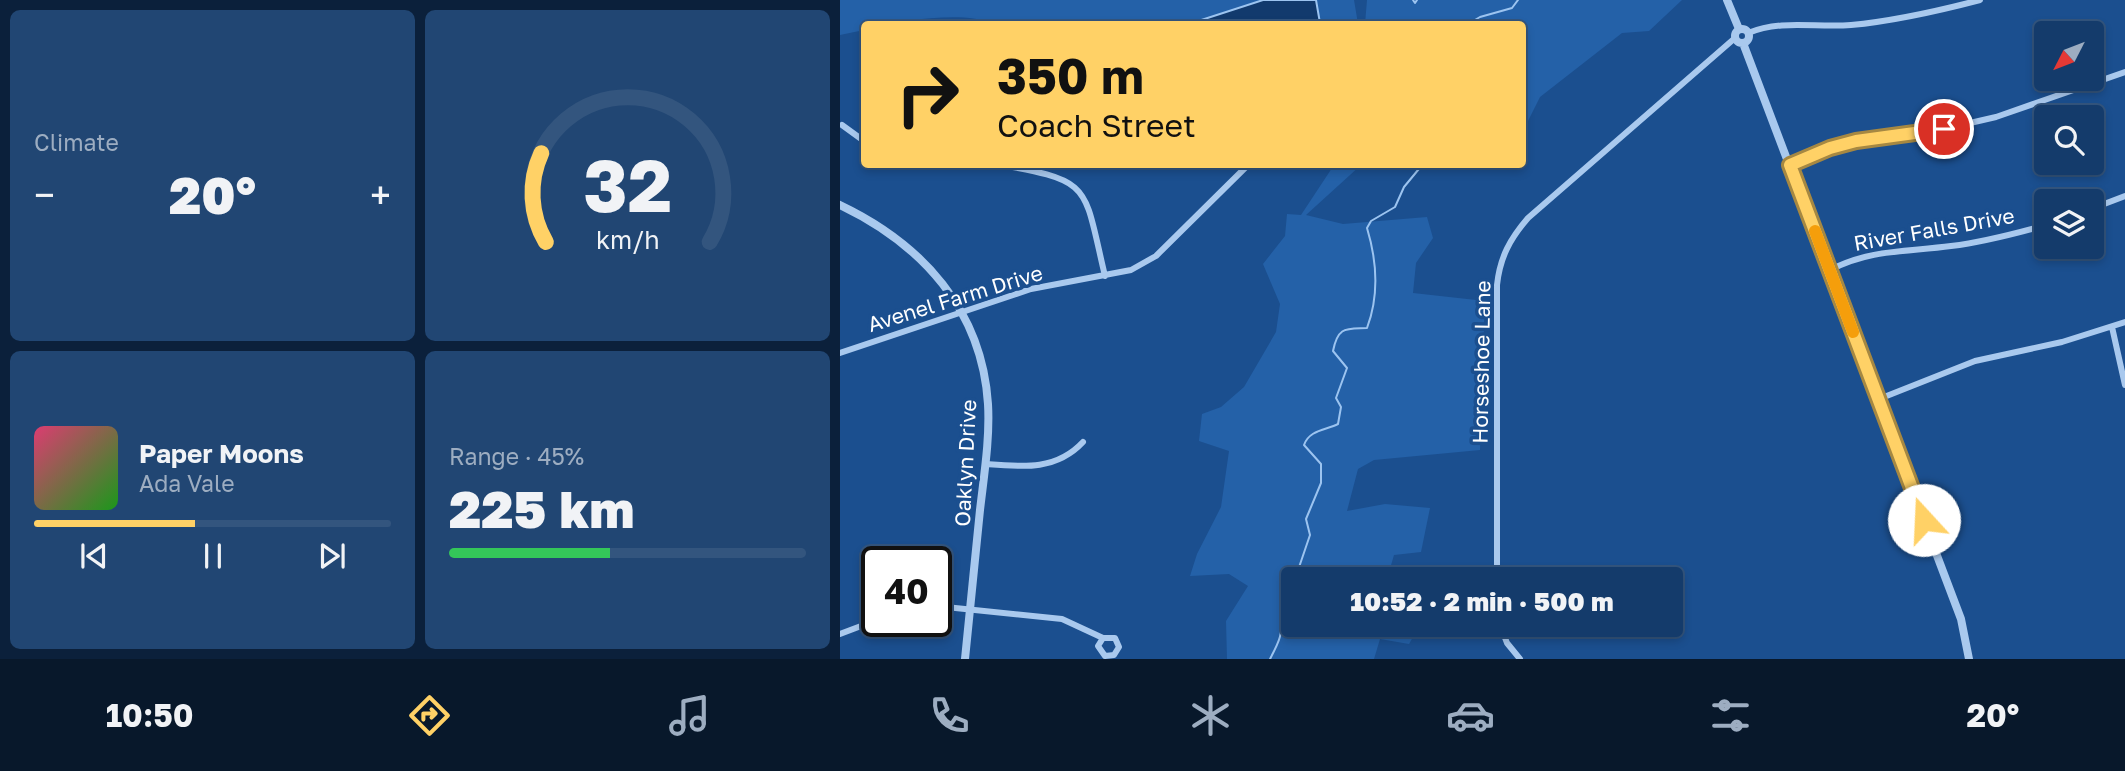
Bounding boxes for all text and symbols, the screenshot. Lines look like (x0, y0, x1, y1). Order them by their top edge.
north arrow (2034, 21, 2104, 91)
map controls (2034, 21, 2104, 259)
text: 350 m (997, 46, 1144, 105)
icon: right (882, 49, 973, 140)
pin (1914, 99, 1974, 159)
button: search (2034, 105, 2104, 175)
text: Coach Street (997, 106, 1196, 144)
icon: arrive (1925, 110, 1963, 148)
text: Climate (34, 128, 119, 156)
text: 32 (583, 141, 672, 228)
text: 20° (169, 163, 256, 225)
text: − (34, 172, 55, 217)
text: + (370, 172, 391, 217)
button: layers (2034, 189, 2104, 259)
street label: River Falls Drive (1852, 202, 2016, 256)
text: km/h (596, 223, 659, 254)
street label: Avenel Farm Drive (864, 259, 1046, 337)
street label: Horseshoe Lane (1467, 280, 1495, 444)
street label: Oaklyn Drive (949, 399, 981, 527)
text: Paper Moons (139, 438, 304, 469)
text: Range · 45% (449, 442, 584, 470)
text: Ada Vale (139, 469, 235, 497)
text: 225 km (449, 477, 635, 539)
position arrow (1887, 483, 1961, 557)
icon: previous (75, 537, 113, 575)
icon: pause (194, 537, 232, 575)
icon: next (313, 537, 351, 575)
speed limit sign: 40 (861, 546, 952, 637)
text: 10:52 · 2 min · 500 m (1350, 586, 1614, 617)
icon: directions (405, 691, 454, 740)
icon: music (665, 691, 714, 740)
icon: phone (925, 691, 974, 740)
icon: climate (1186, 691, 1235, 740)
icon: car (1446, 691, 1495, 740)
icon: filters (1706, 691, 1755, 740)
text: 10:50 (106, 696, 193, 734)
text: 20° (1966, 696, 2019, 734)

